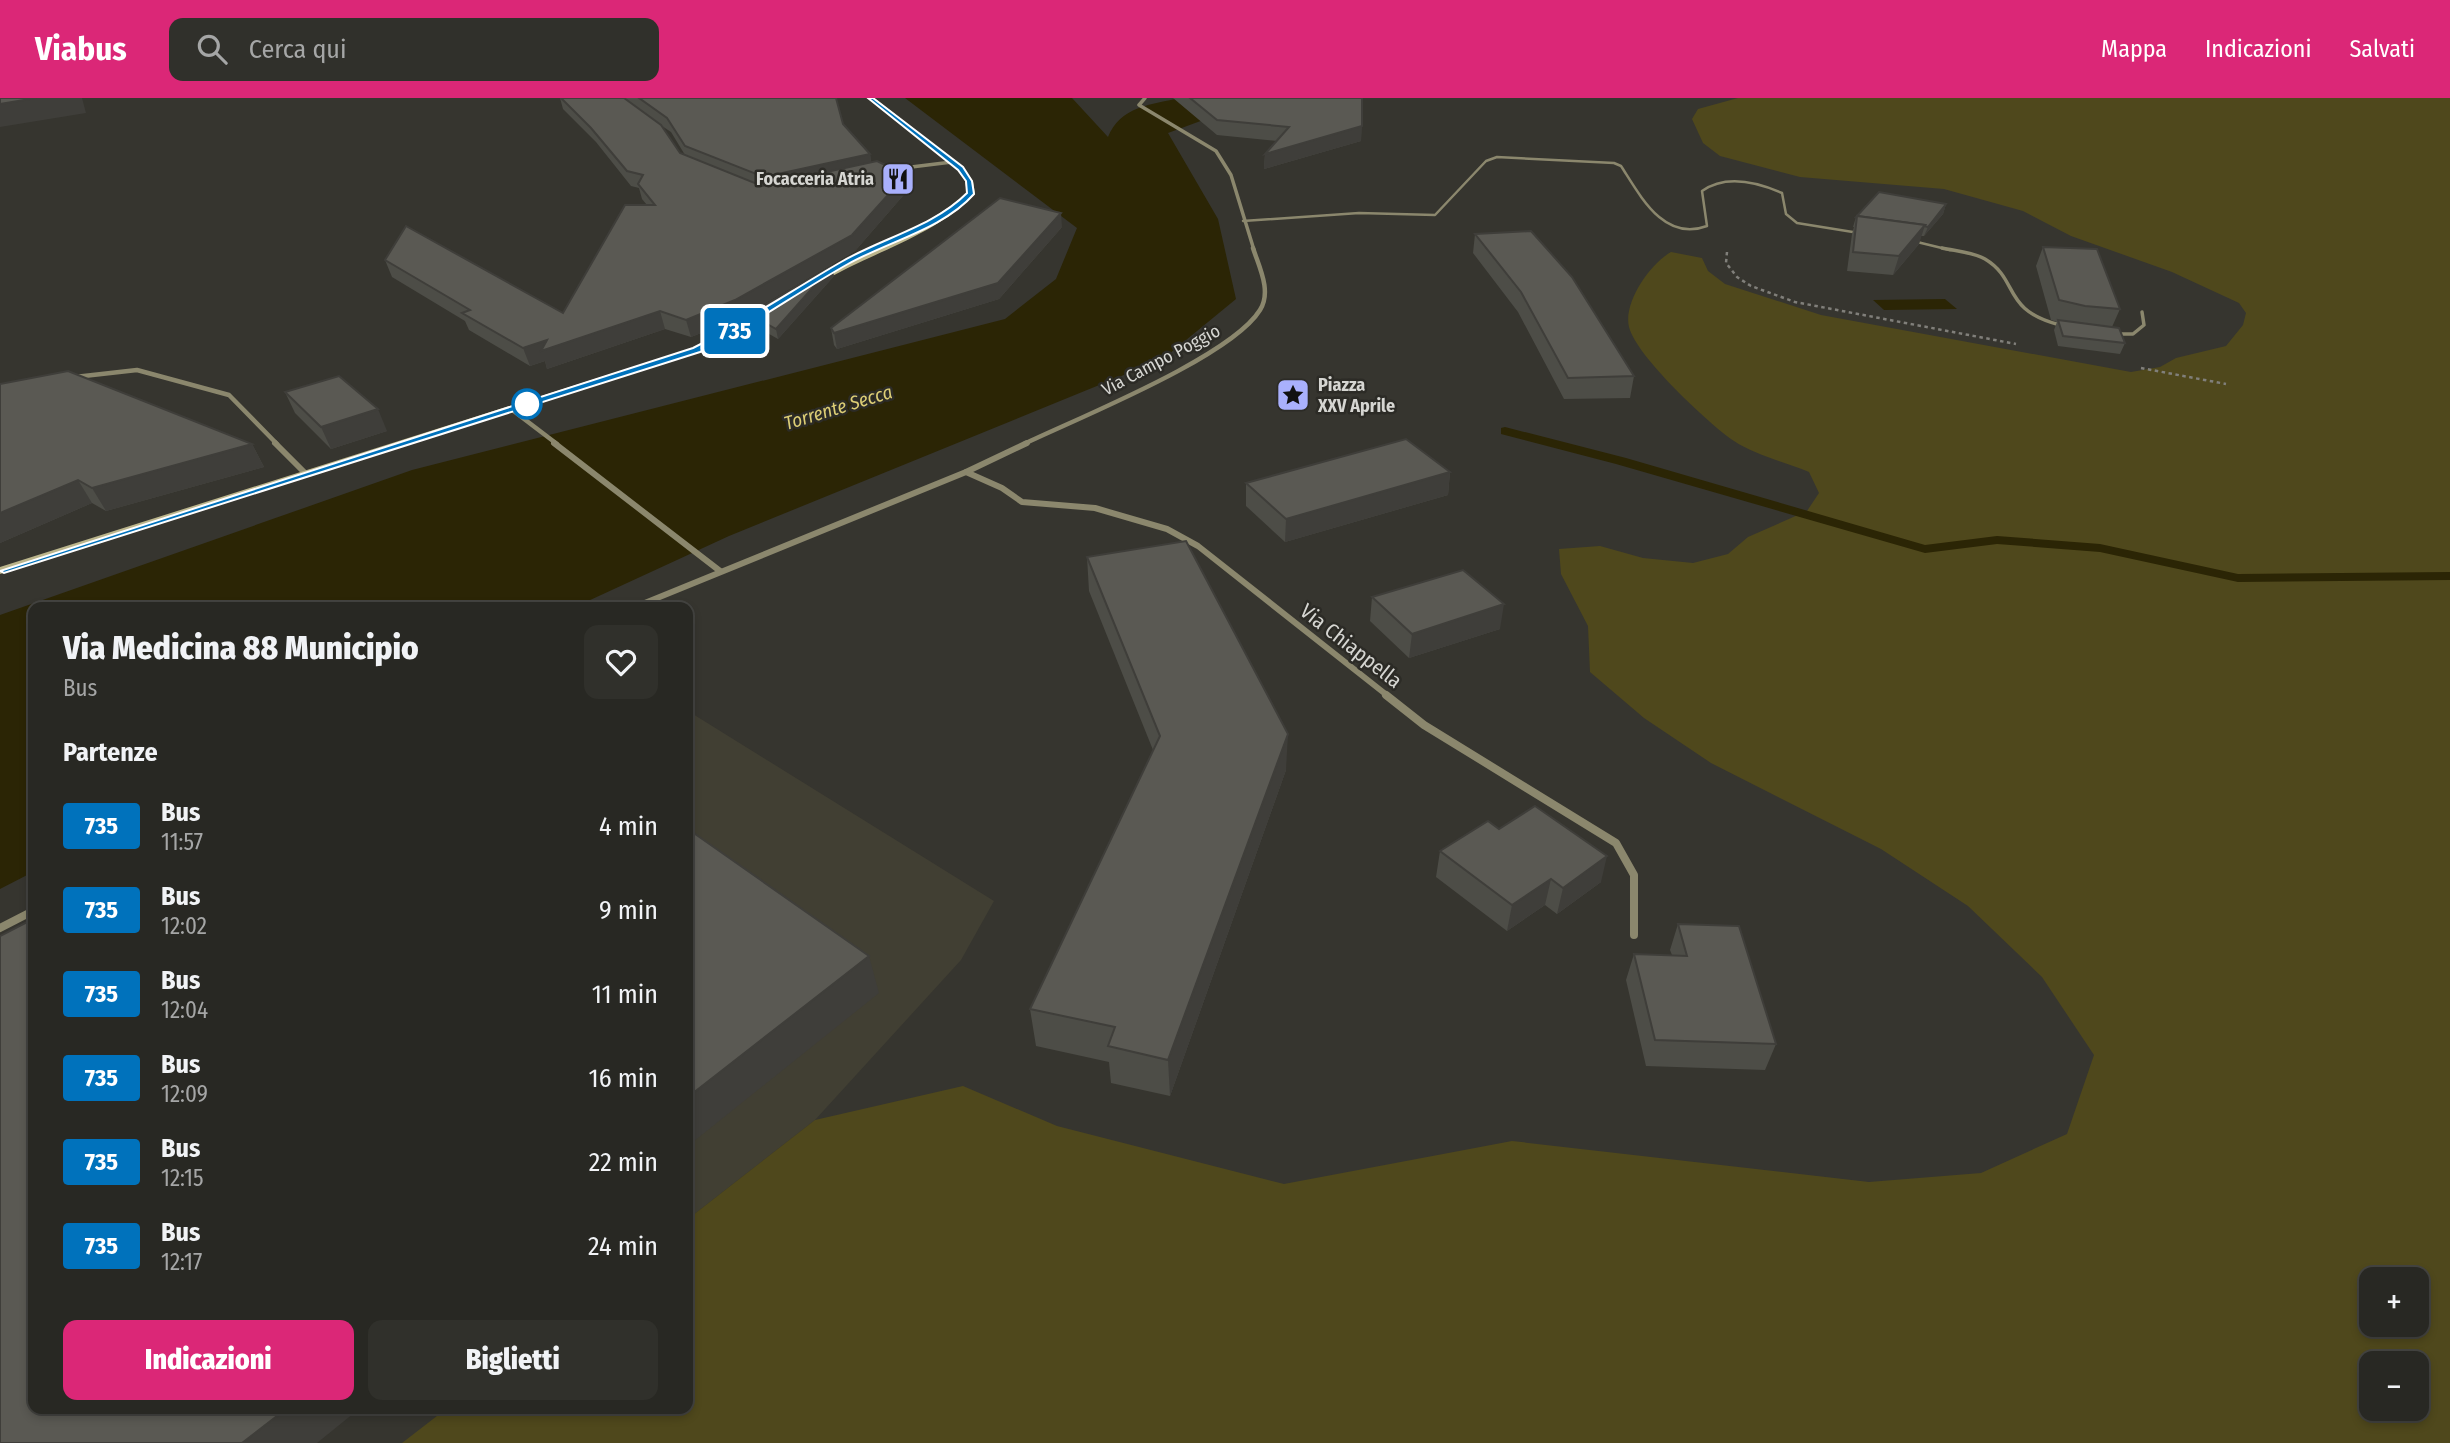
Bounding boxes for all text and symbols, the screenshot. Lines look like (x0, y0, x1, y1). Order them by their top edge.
search box (169, 18, 659, 81)
text: Viabus (35, 29, 127, 69)
icon: search (193, 30, 231, 68)
text: Cerca qui (249, 34, 346, 65)
text: Mappa (2101, 35, 2167, 63)
text: Indicazioni (2205, 35, 2311, 63)
text: Salvati (2349, 35, 2415, 63)
restaurant icon: Focacceria Atria (879, 160, 917, 198)
place label: Focacceria Atria (756, 168, 874, 190)
line badge: 735 (695, 308, 775, 354)
text: 735 (718, 317, 752, 345)
street label: Via Campo Poggio (1098, 320, 1224, 400)
place label: Piazza XXV Aprile (1317, 374, 1395, 417)
place icon: Piazza XXV Aprile (1274, 376, 1312, 414)
water label: Torrente Secca (781, 380, 895, 435)
unlabelled marker (512, 389, 542, 419)
street label: Via Chiappella (1295, 598, 1407, 694)
button: heart (584, 625, 658, 699)
text: Via Medicina 88 Municipio (63, 628, 419, 668)
text: Bus (63, 674, 97, 702)
text: Partenze (63, 737, 158, 768)
text: Bus (161, 797, 200, 828)
text: 4 min (599, 811, 658, 842)
text: 735 (85, 812, 118, 840)
text: 11:57 (161, 828, 203, 856)
text: Bus (161, 881, 200, 912)
text: 9 min (599, 895, 658, 926)
text: 735 (85, 896, 118, 924)
text: 12:02 (161, 912, 207, 940)
text: Bus (161, 965, 200, 996)
text: 11 min (592, 979, 658, 1010)
text: 735 (85, 980, 118, 1008)
text: 12:04 (161, 996, 208, 1024)
text: Bus (161, 1049, 200, 1080)
text: 16 min (589, 1063, 658, 1094)
text: 735 (85, 1064, 118, 1092)
text: 12:09 (161, 1080, 208, 1108)
text: Bus (161, 1133, 200, 1164)
text: 22 min (589, 1147, 658, 1178)
text: 735 (85, 1148, 118, 1176)
text: 12:15 (161, 1164, 204, 1192)
text: Bus (161, 1217, 200, 1248)
text: 24 min (588, 1231, 658, 1262)
text: 735 (85, 1232, 118, 1260)
text: 12:17 (161, 1248, 202, 1276)
map controls (2359, 1267, 2429, 1421)
button: + (2359, 1267, 2429, 1337)
button: Indicazioni (63, 1320, 354, 1400)
button: Biglietti (368, 1320, 658, 1400)
button: − (2359, 1351, 2429, 1421)

